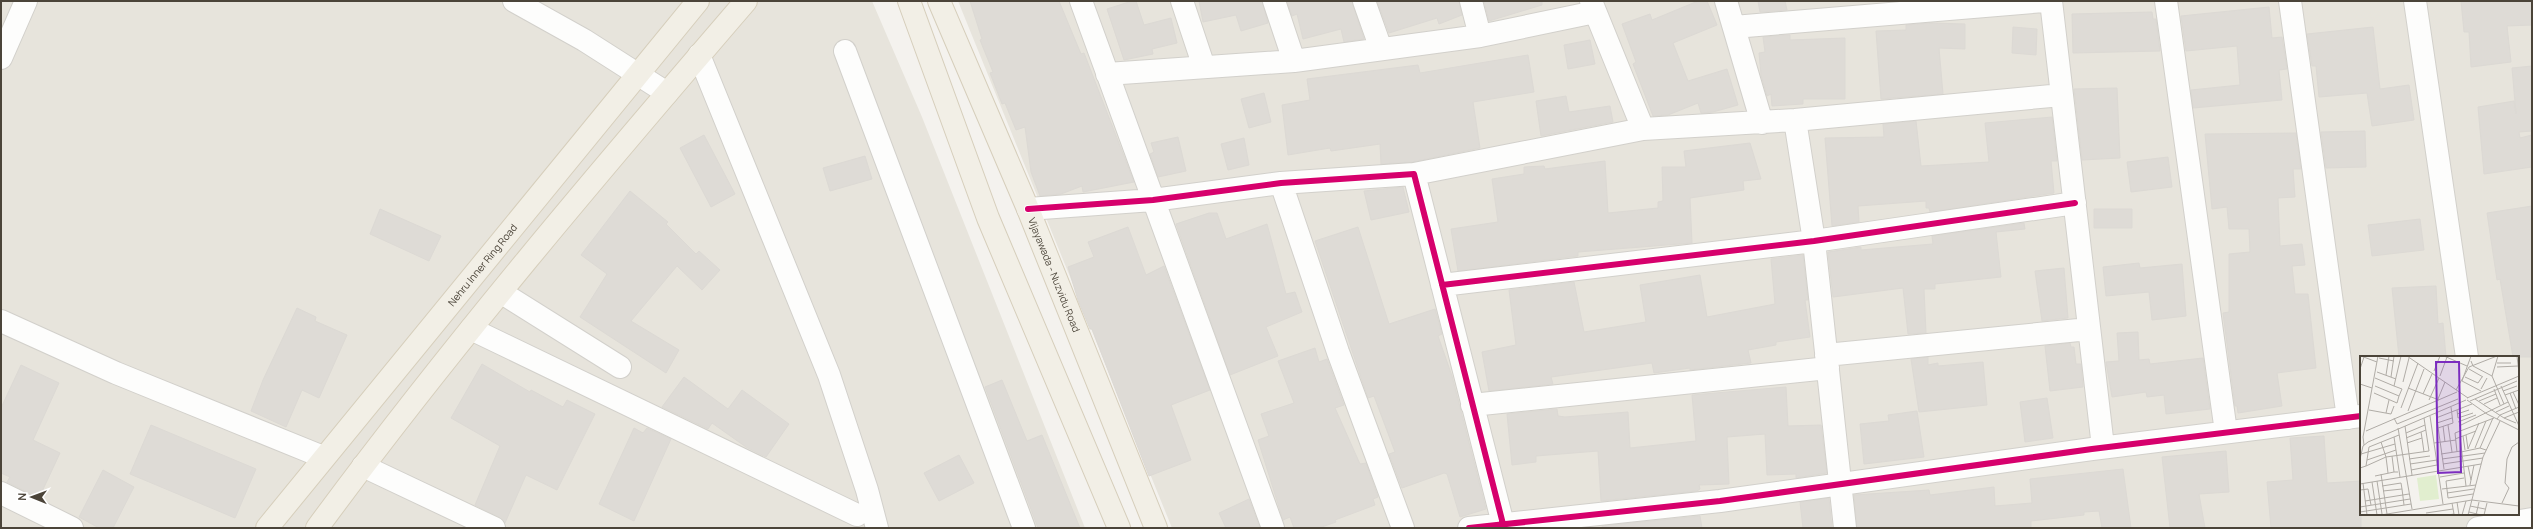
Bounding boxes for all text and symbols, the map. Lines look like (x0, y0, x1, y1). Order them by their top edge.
street label: Vijayawada - Nuzvidu Road (1025, 215, 1084, 334)
street label: Nehru Inner Ring Road (444, 221, 520, 309)
inset map (2360, 356, 2519, 515)
north arrow (12, 477, 52, 517)
text: N (14, 493, 29, 501)

